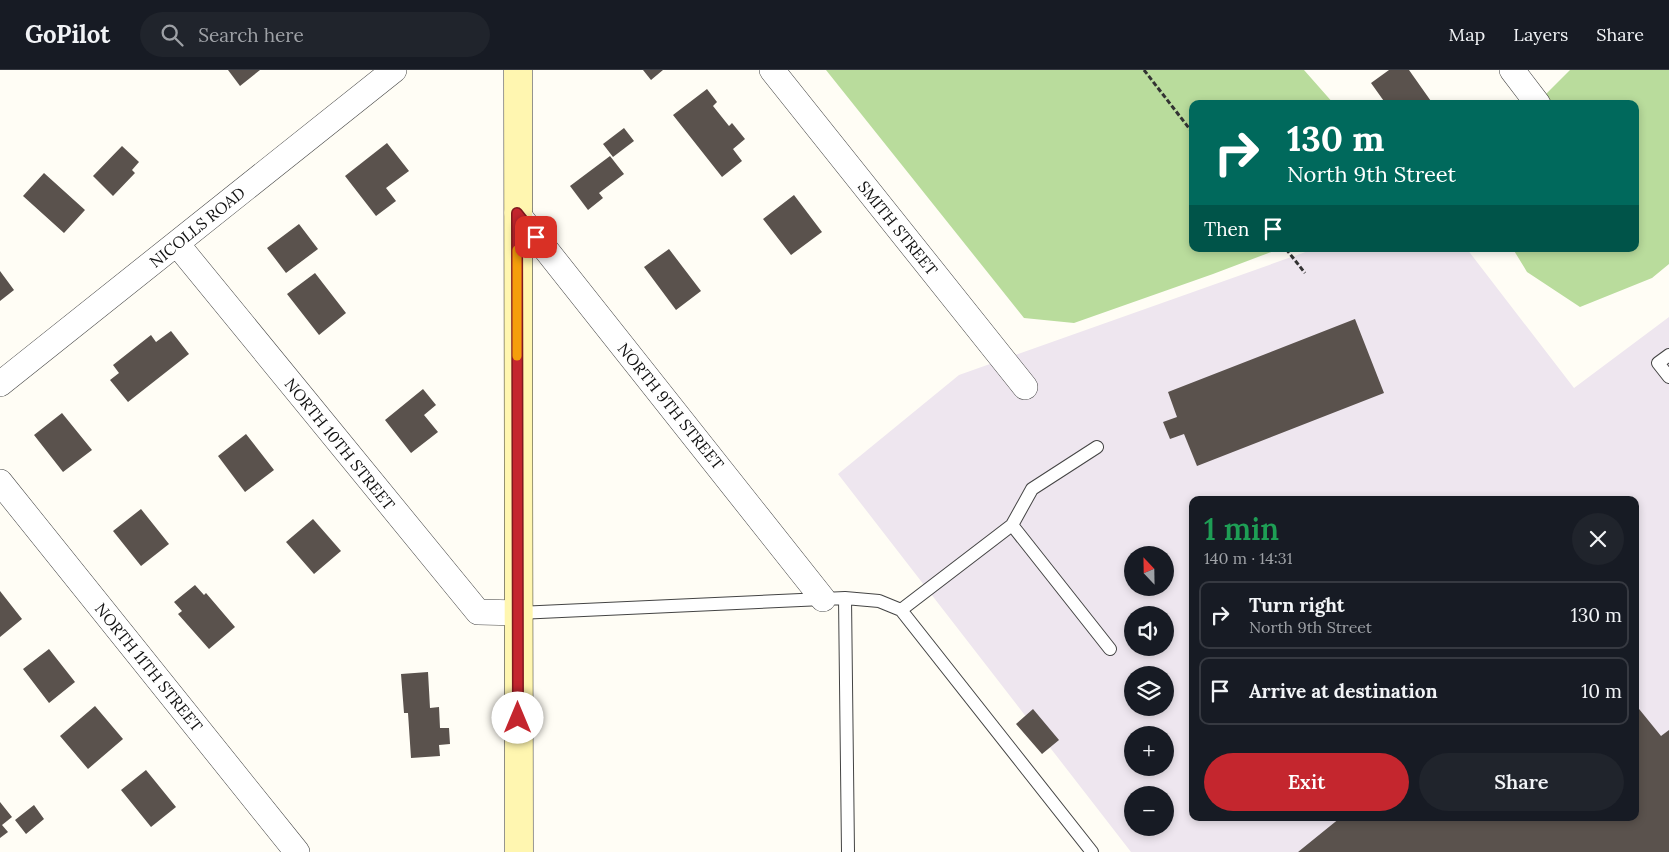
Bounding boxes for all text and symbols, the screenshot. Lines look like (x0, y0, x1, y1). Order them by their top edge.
search box (140, 12, 490, 57)
text: GoPilot (25, 19, 110, 50)
icon: search (158, 21, 186, 49)
text: Search here (198, 23, 304, 47)
text: Map (1449, 23, 1485, 46)
text: Layers (1513, 23, 1568, 46)
text: Share (1596, 23, 1644, 46)
text: 130 m (1287, 116, 1384, 161)
icon: right (1204, 120, 1269, 185)
text: North 9th Street (1287, 160, 1456, 188)
street label: SMITH STREET (854, 177, 942, 279)
street label: NICOLLS ROAD (145, 182, 249, 272)
icon: arrive (1259, 215, 1287, 243)
pin (515, 216, 557, 258)
text: Then (1204, 217, 1249, 241)
icon: arrive (522, 223, 550, 251)
street label: NORTH 9TH STREET (614, 339, 728, 473)
street label: NORTH 10TH STREET (281, 374, 399, 514)
text: 1 min (1204, 510, 1279, 548)
button: close (1572, 513, 1624, 565)
north arrow (1124, 546, 1174, 596)
map controls (1124, 546, 1174, 836)
text: 140 m · 14:31 (1204, 548, 1293, 568)
text: Turn right (1249, 593, 1345, 617)
street label: NORTH 11TH STREET (91, 599, 207, 735)
icon: right (1206, 601, 1234, 629)
text: 130 m (1571, 603, 1622, 627)
button: sound (1124, 606, 1174, 656)
text: North 9th Street (1249, 617, 1372, 637)
button: layers (1124, 666, 1174, 716)
icon: arrive (1206, 677, 1234, 705)
text: Arrive at destination (1249, 679, 1438, 703)
text: 10 m (1581, 679, 1622, 703)
position arrow (491, 691, 543, 743)
button: + (1124, 726, 1174, 776)
button: Exit (1204, 753, 1409, 811)
button: Share (1419, 753, 1624, 811)
button: − (1124, 786, 1174, 836)

